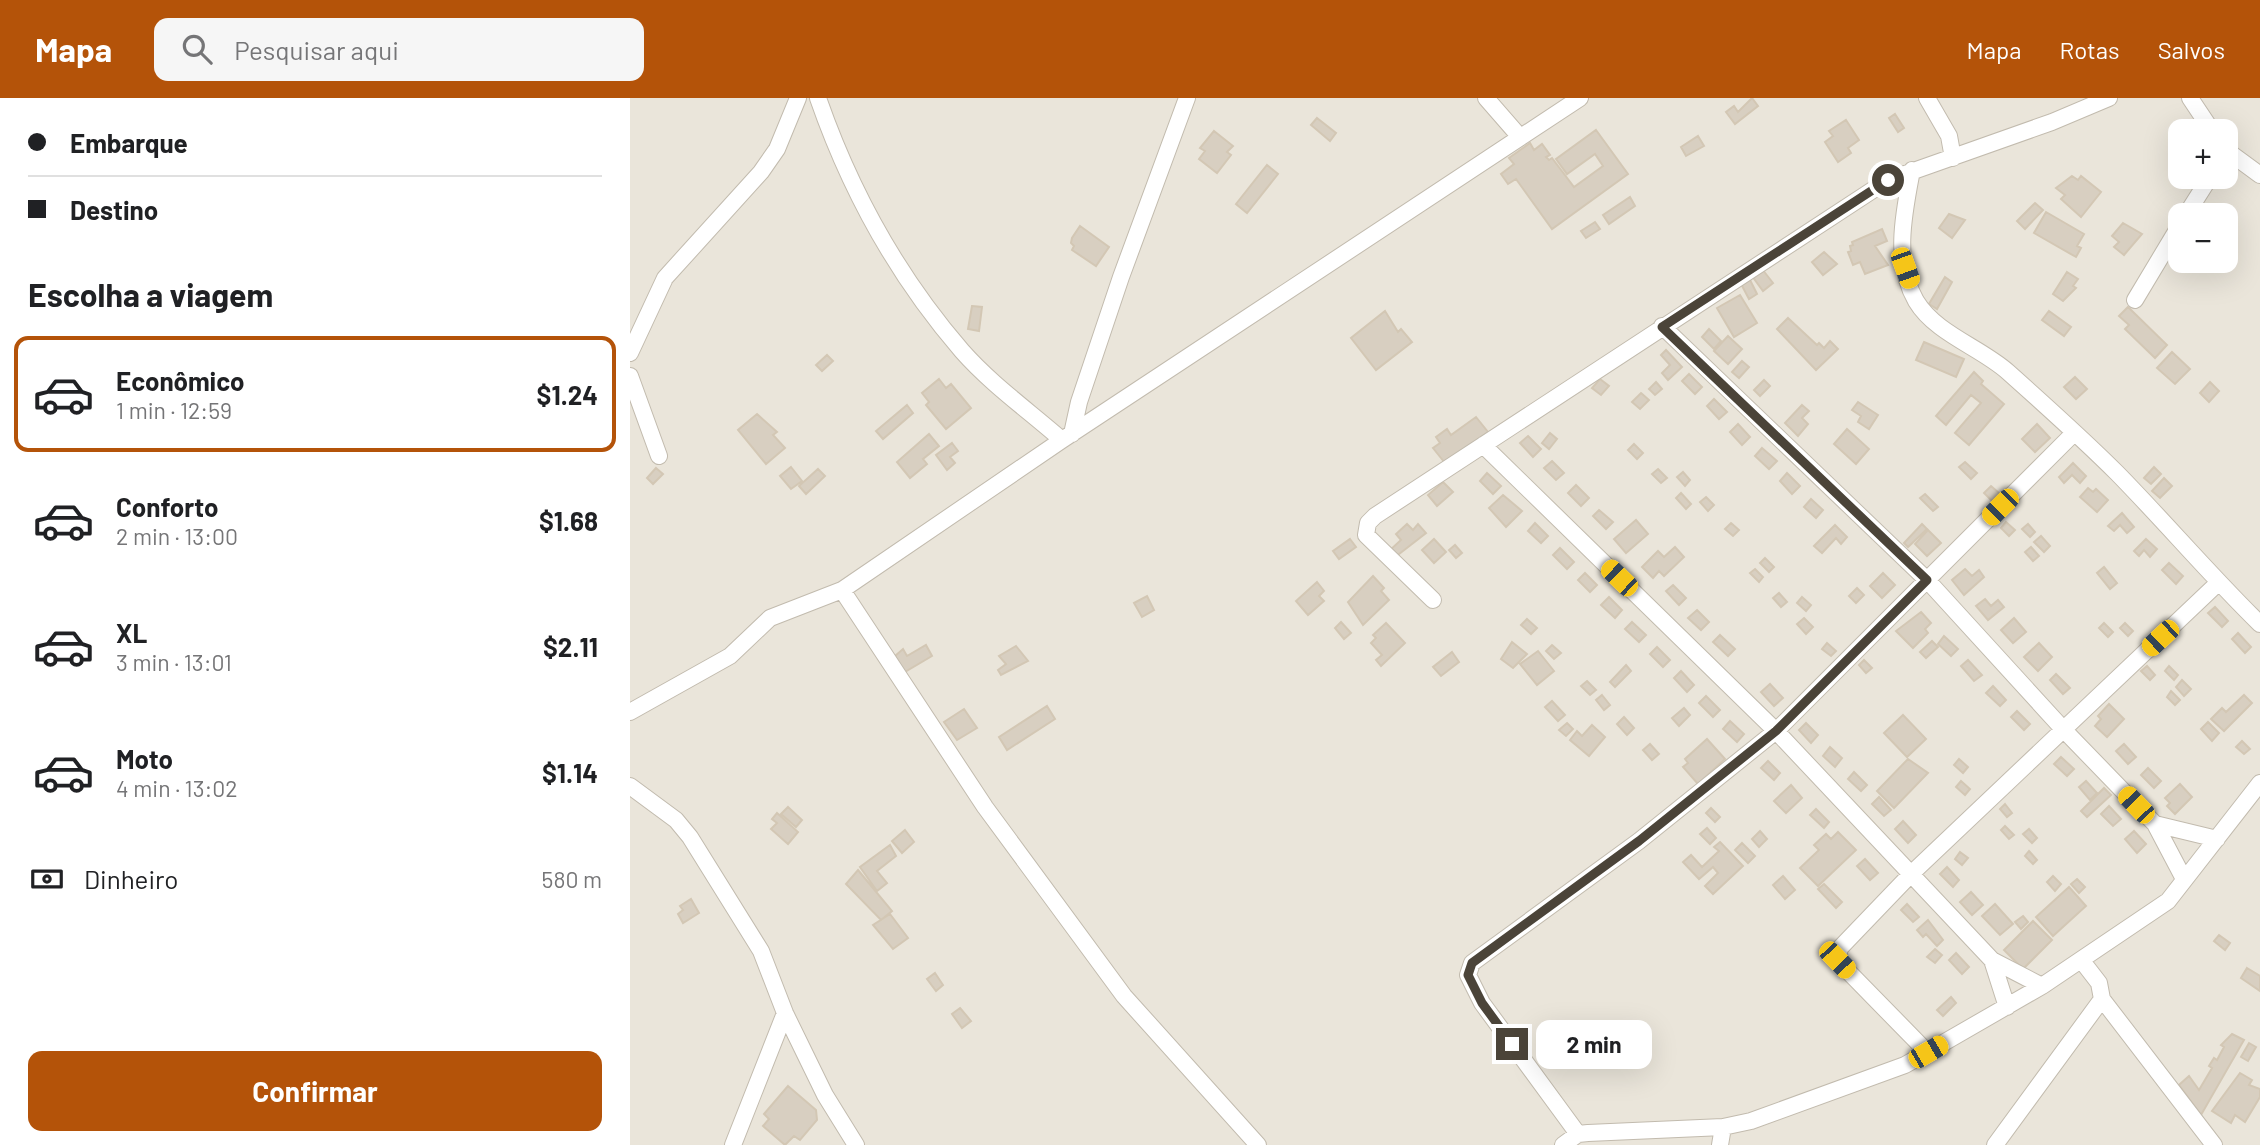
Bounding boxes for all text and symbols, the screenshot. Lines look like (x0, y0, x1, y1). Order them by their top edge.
search box (154, 18, 644, 81)
text: Mapa (35, 29, 112, 69)
icon: search (178, 30, 216, 68)
text: Pesquisar aqui (234, 34, 399, 65)
text: Mapa (1967, 35, 2022, 64)
text: Rotas (2060, 35, 2120, 64)
text: Salvos (2158, 35, 2225, 64)
map controls (2168, 119, 2238, 273)
button: + (2168, 119, 2238, 189)
text: Embarque (70, 127, 188, 158)
route start (1872, 164, 1904, 196)
text: Destino (70, 194, 158, 225)
button: − (2168, 203, 2238, 273)
car (1888, 245, 1923, 291)
text: Escolha a viagem (28, 275, 273, 313)
icon: car (32, 363, 95, 426)
text: Econômico (116, 365, 245, 396)
text: $1.24 (537, 379, 598, 410)
text: 1 min · 12:59 (116, 396, 232, 424)
car (1978, 485, 2023, 529)
icon: car (32, 489, 95, 552)
text: Conforto (116, 491, 219, 522)
text: $1.68 (539, 505, 598, 536)
text: 2 min · 13:00 (116, 522, 238, 550)
car (1597, 556, 1642, 600)
icon: car (32, 615, 95, 678)
car (2138, 616, 2183, 660)
text: XL (116, 617, 147, 648)
text: $2.11 (543, 631, 598, 662)
text: 3 min · 13:01 (116, 648, 232, 676)
icon: car (32, 741, 95, 804)
text: Moto (116, 743, 173, 774)
text: $1.14 (542, 757, 598, 788)
text: 4 min · 13:02 (116, 774, 238, 802)
car (2114, 783, 2159, 827)
icon: cash (28, 860, 66, 898)
text: Dinheiro (84, 863, 179, 894)
text: 580 m (542, 865, 602, 893)
car (1815, 938, 1860, 982)
callout: 2 min (1536, 1020, 1652, 1068)
route end (1496, 1028, 1528, 1060)
text: 2 min (1566, 1030, 1622, 1058)
car (1905, 1032, 1952, 1072)
button: Confirmar (28, 1051, 602, 1131)

